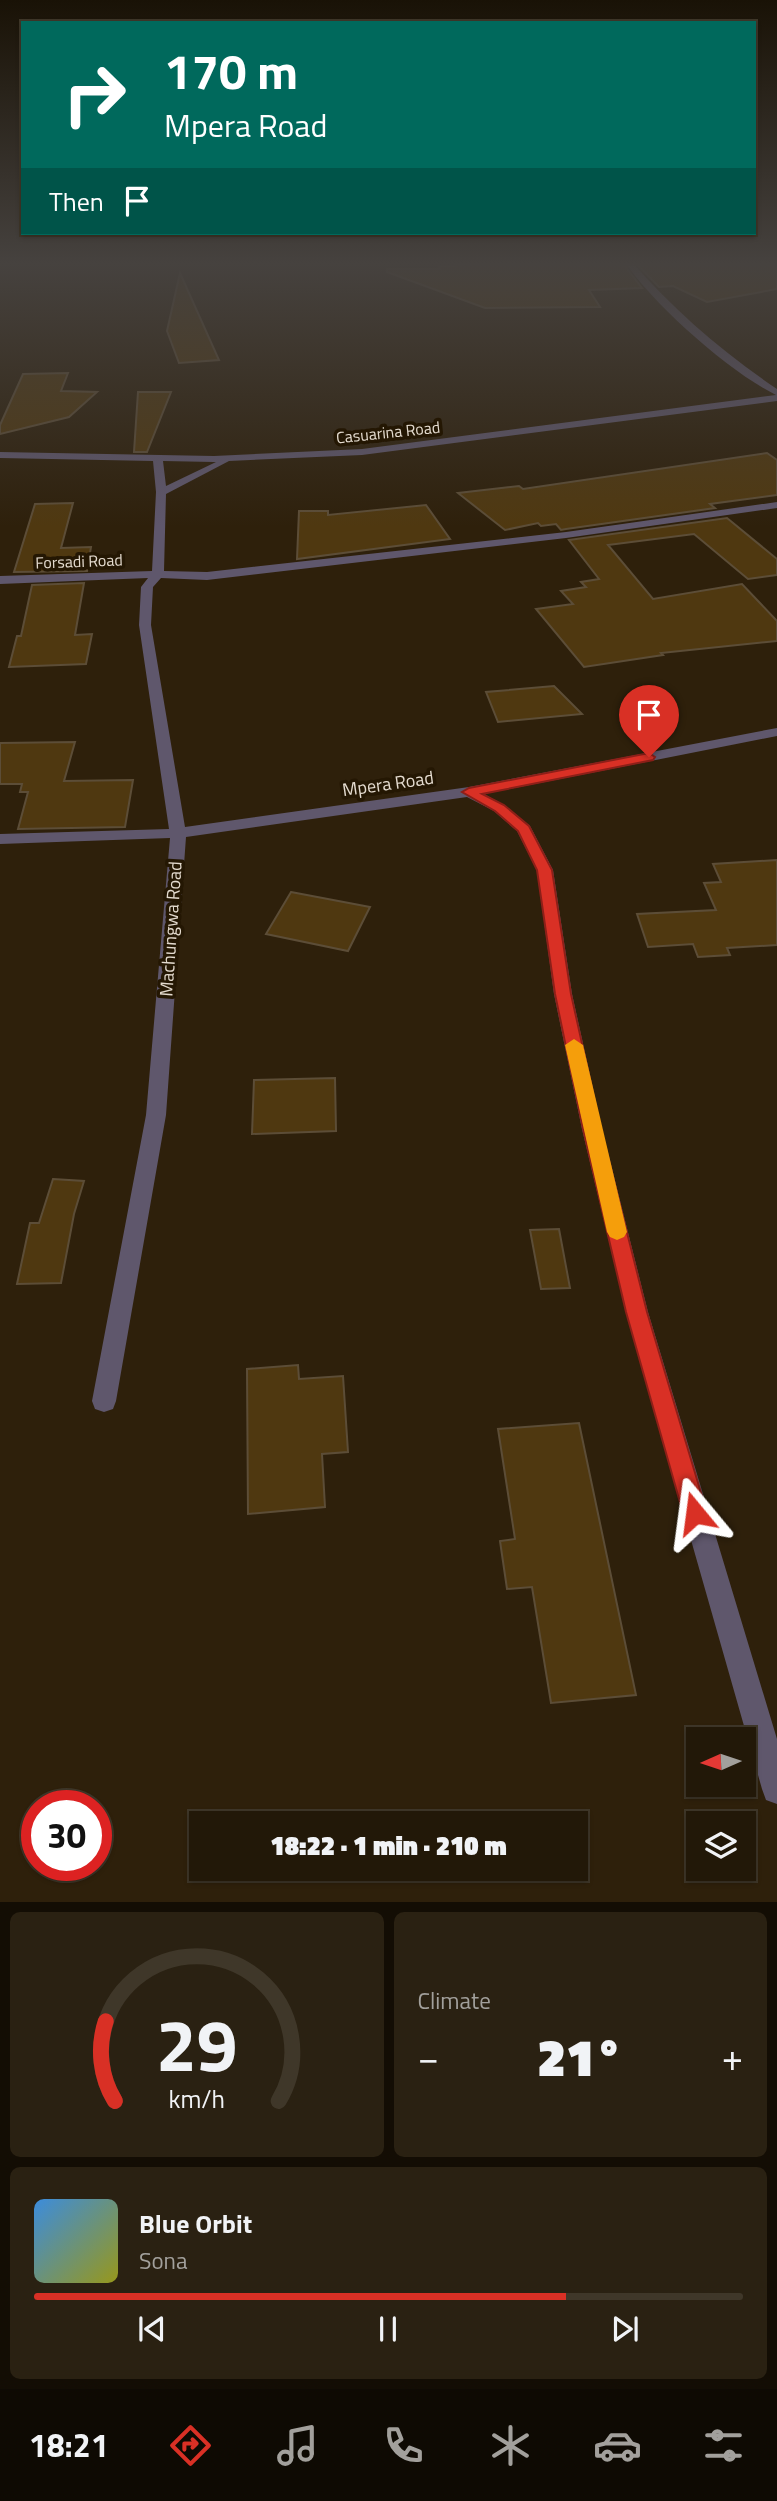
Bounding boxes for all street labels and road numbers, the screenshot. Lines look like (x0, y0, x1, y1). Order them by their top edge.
street label: Casuarina Road (335, 415, 441, 449)
street label: Forsadi Road (35, 547, 123, 575)
street label: Mpera Road (341, 764, 435, 803)
street label: Machungwa Road (152, 860, 189, 998)

